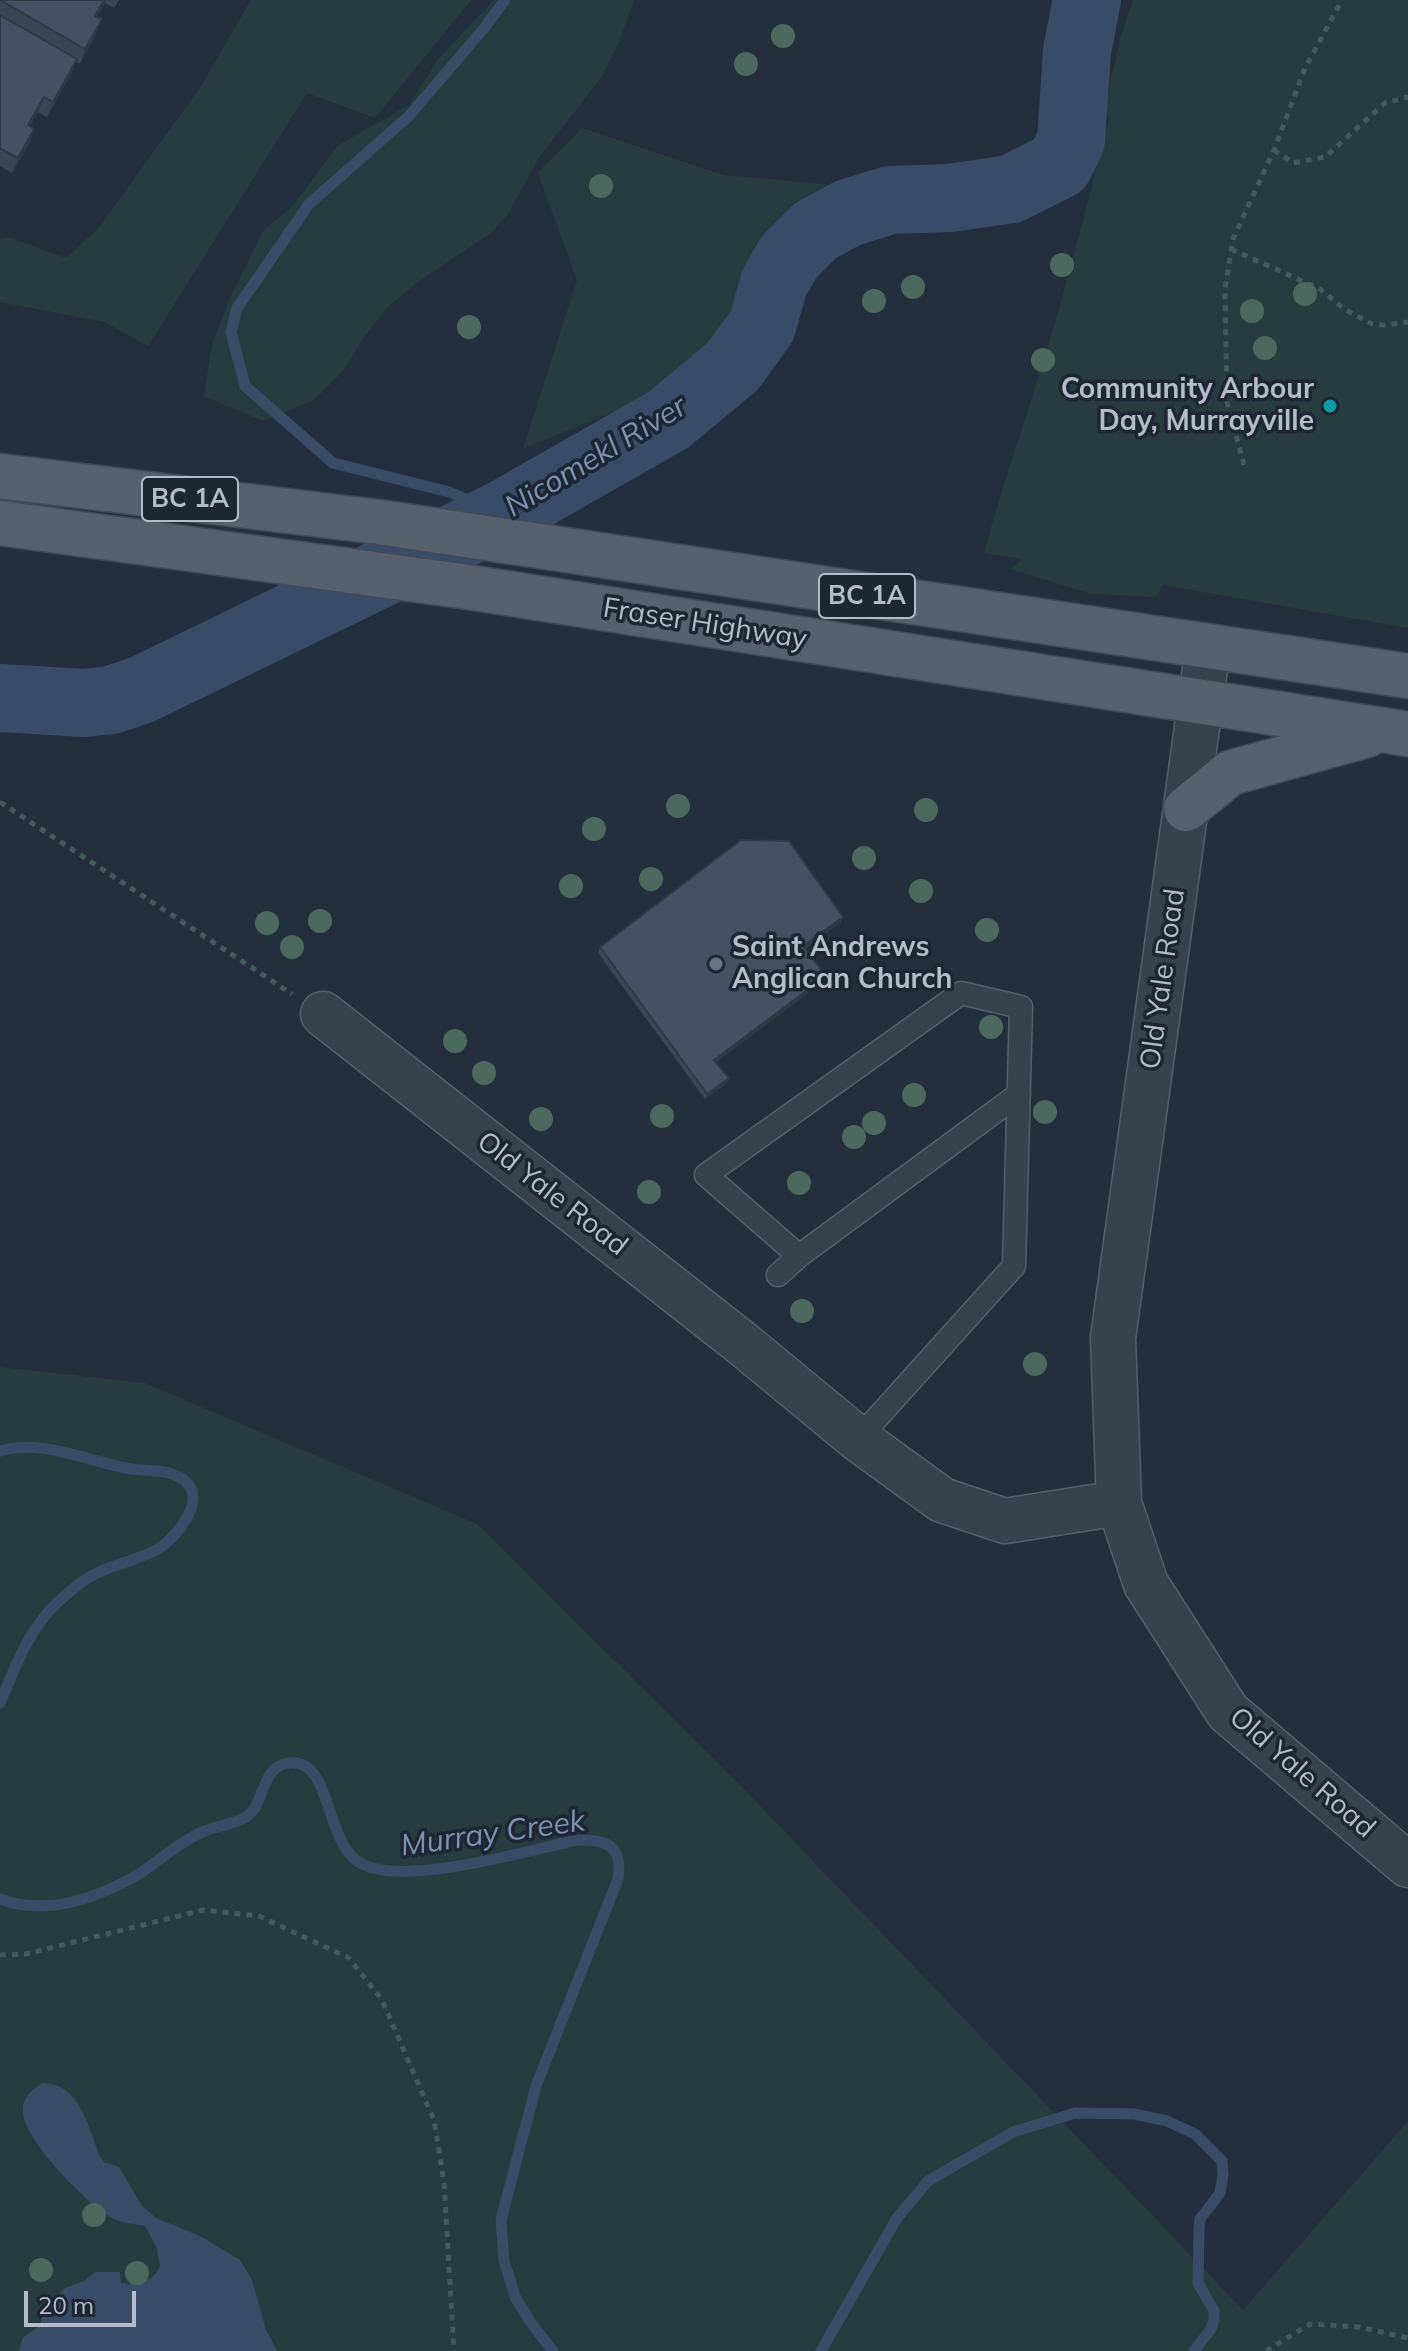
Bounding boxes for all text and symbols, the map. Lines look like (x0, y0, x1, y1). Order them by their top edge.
place label: Community Arbour Day, Murrayville (1061, 373, 1314, 439)
water label: Nicomekl River (499, 389, 693, 525)
marker: Community Arbour Day, Murrayville (1321, 397, 1339, 415)
road number: BC 1A (142, 477, 238, 521)
road number: BC 1A (819, 574, 915, 618)
street label: Fraser Highway (601, 591, 809, 657)
street label: Old Yale Road (1134, 887, 1192, 1071)
place label: Saint Andrews Anglican Church (732, 931, 952, 997)
marker: Saint Andrews Anglican Church (707, 955, 725, 973)
street label: Old Yale Road (470, 1125, 634, 1263)
street label: Old Yale Road (1222, 1701, 1382, 1845)
water label: Murray Creek (399, 1803, 587, 1865)
scale bar (28, 2275, 140, 2325)
text: 20 m (38, 2290, 94, 2320)

